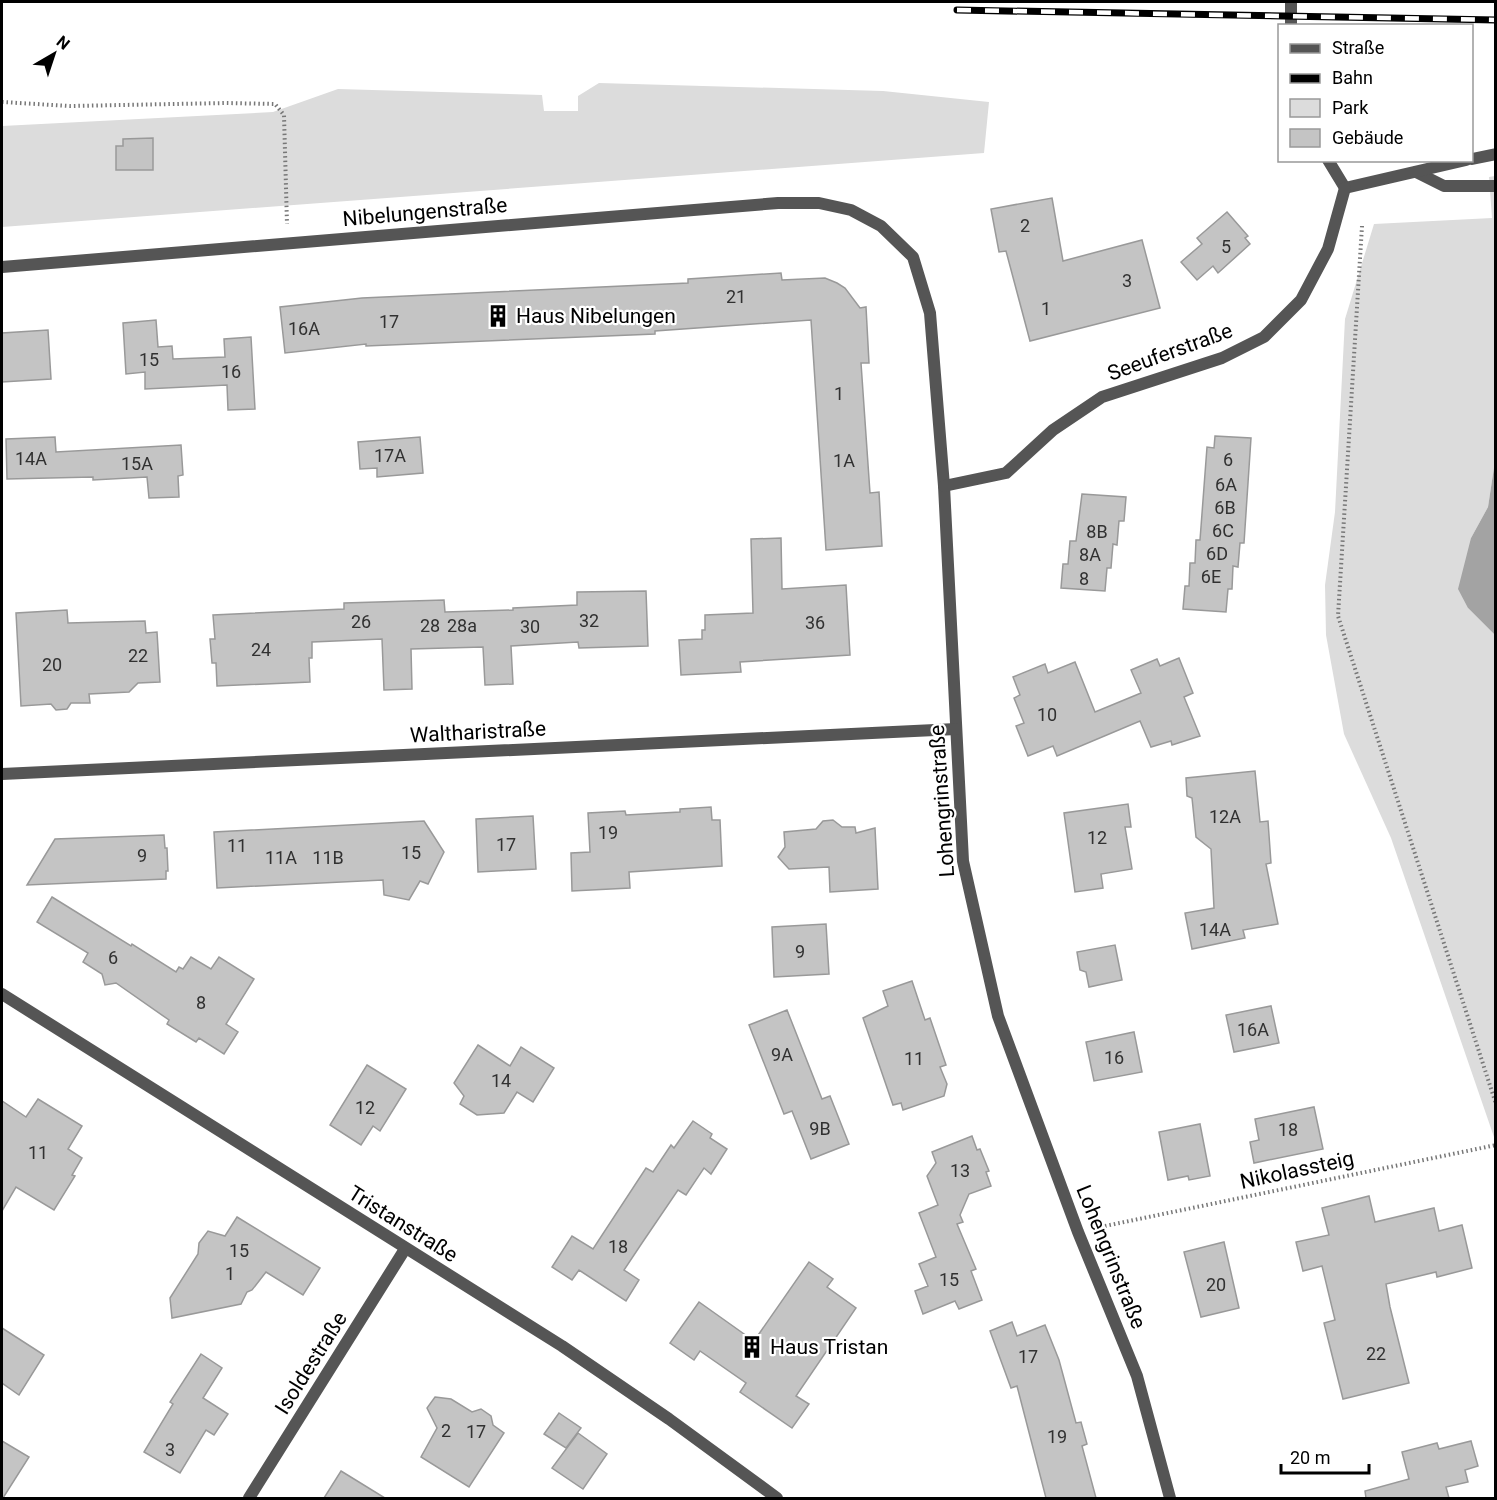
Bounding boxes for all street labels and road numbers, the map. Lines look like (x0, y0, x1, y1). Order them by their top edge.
street label: Nibelungenstraße (342, 193, 508, 231)
street label: Seeuferstraße (1104, 318, 1236, 386)
street label: Waltharistraße (409, 716, 547, 748)
street label: Lohengrinstraße (925, 724, 959, 878)
street label: Nikolassteig (1238, 1146, 1356, 1194)
street label: Tristanstraße (344, 1181, 462, 1267)
street label: Lohengrinstraße (1071, 1182, 1151, 1332)
street label: Isoldestraße (270, 1307, 352, 1419)

